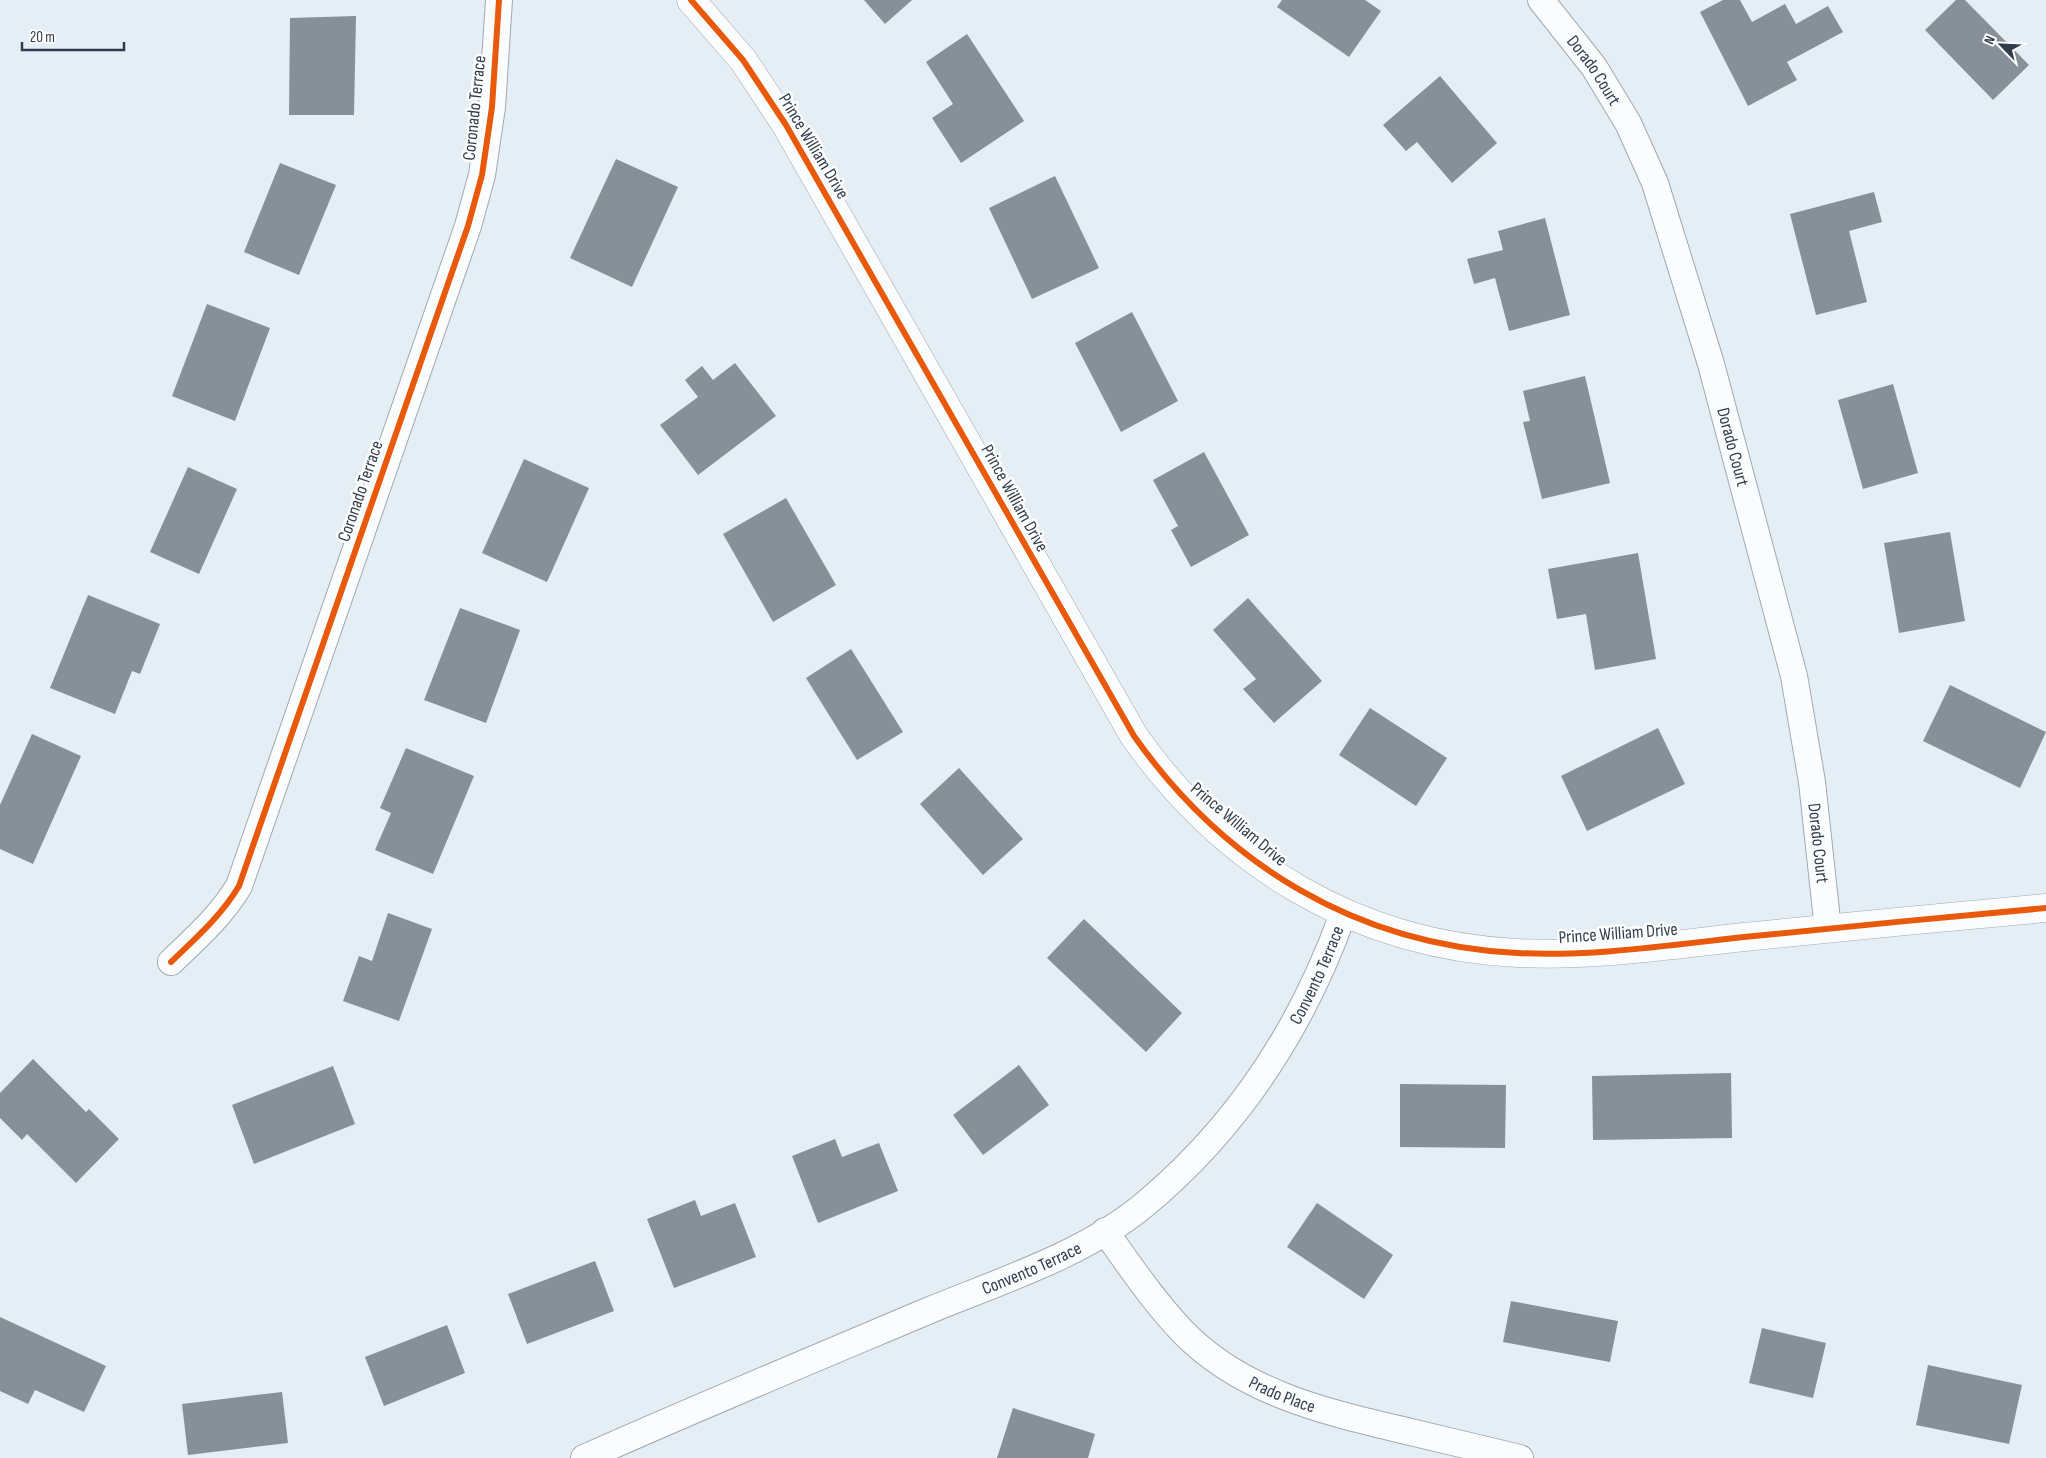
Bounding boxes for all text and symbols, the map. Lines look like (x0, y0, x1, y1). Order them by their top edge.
scale bar (22, 20, 125, 52)
north arrow (1976, 20, 2026, 70)
text: 20 m (30, 28, 55, 47)
street label: Dorado Court (1562, 31, 1625, 110)
text: N (1980, 33, 1999, 47)
street label: Coronado Terrace (459, 54, 490, 162)
street label: Prince William Drive (774, 90, 853, 203)
street label: Dorado Court (1712, 405, 1753, 489)
street label: Coronado Terrace (333, 438, 388, 544)
street label: Prince William Drive (976, 441, 1053, 556)
street label: Prince William Drive (1186, 778, 1291, 871)
street label: Dorado Court (1803, 802, 1833, 885)
street label: Prince William Drive (1558, 919, 1678, 948)
street label: Convento Terrace (1285, 923, 1349, 1028)
street label: Convento Terrace (979, 1238, 1085, 1299)
street label: Prado Place (1245, 1372, 1318, 1418)

